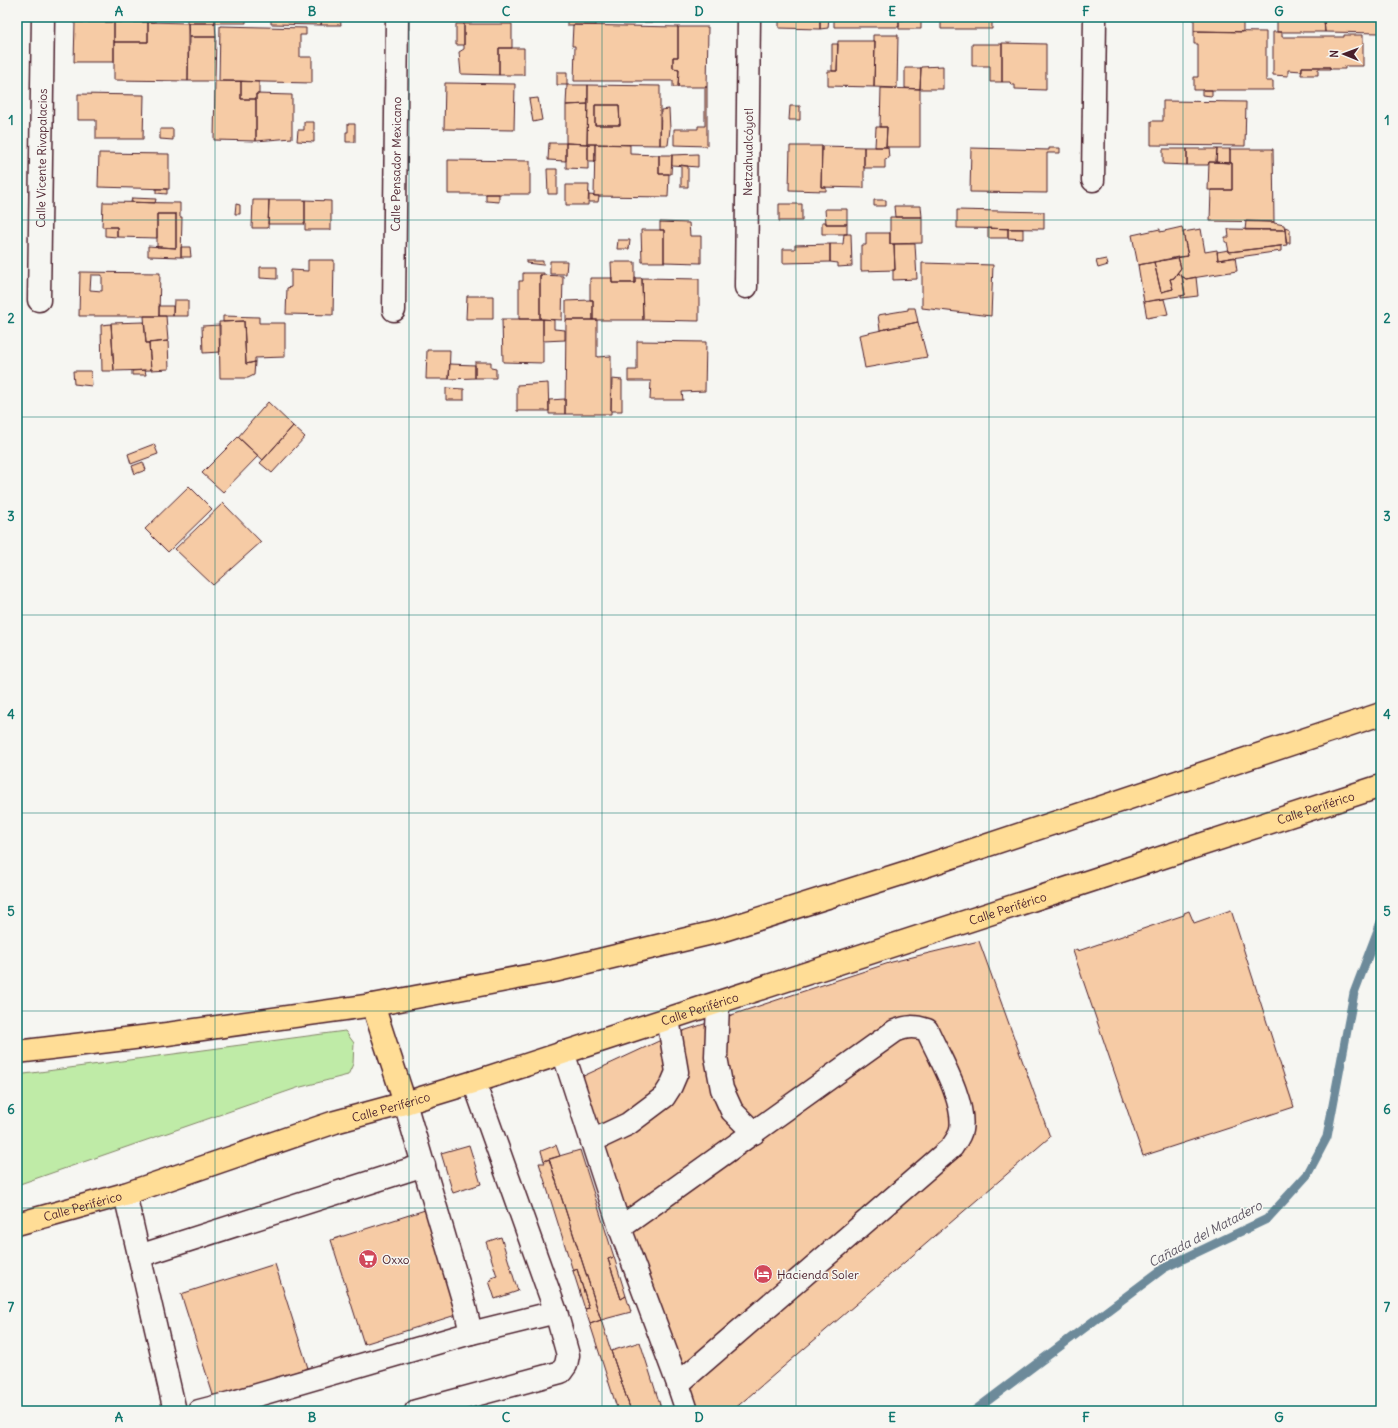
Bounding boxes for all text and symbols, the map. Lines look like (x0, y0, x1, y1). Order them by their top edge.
text: A (115, 3, 124, 20)
text: B (308, 3, 317, 20)
text: C (502, 3, 511, 20)
text: D (694, 3, 704, 20)
text: E (888, 3, 896, 20)
text: F (1082, 3, 1090, 20)
text: G (1274, 3, 1284, 20)
north arrow (1324, 34, 1364, 74)
text: N (1327, 50, 1341, 58)
street label: Calle Vicente Rivapalacios (33, 88, 49, 228)
street label: Calle Pensador Mexicano (387, 96, 404, 231)
street label: Netzahualcóyotl (740, 108, 755, 196)
text: 1 (8, 112, 14, 129)
text: 1 (1384, 112, 1390, 129)
text: 2 (7, 310, 15, 327)
text: 2 (1383, 310, 1391, 327)
text: 3 (7, 508, 15, 525)
text: 3 (1383, 508, 1391, 525)
text: 4 (7, 706, 15, 723)
text: 4 (1383, 706, 1391, 723)
street label: Calle Periférico (1275, 788, 1357, 827)
street label: Calle Periférico (967, 888, 1048, 928)
text: 5 (7, 903, 15, 920)
text: 5 (1383, 903, 1391, 920)
street label: Calle Periférico (659, 989, 740, 1028)
street label: Calle Periférico (350, 1088, 432, 1125)
text: 6 (7, 1101, 15, 1118)
text: 6 (1383, 1101, 1391, 1118)
street label: Calle Periférico (42, 1188, 124, 1224)
water label: Cañada del Matadero (1145, 1197, 1265, 1271)
supermarket icon: Oxxo (357, 1248, 379, 1270)
place label: Oxxo (382, 1252, 410, 1267)
hotel icon: Hacienda Soler (752, 1263, 774, 1285)
place label: Hacienda Soler (777, 1267, 859, 1282)
text: 7 (8, 1299, 15, 1316)
text: 7 (1384, 1299, 1391, 1316)
text: A (115, 1409, 124, 1426)
text: B (308, 1409, 317, 1426)
text: C (502, 1409, 511, 1426)
text: D (694, 1409, 704, 1426)
text: E (888, 1409, 896, 1426)
text: F (1082, 1409, 1090, 1426)
text: G (1274, 1409, 1284, 1426)

